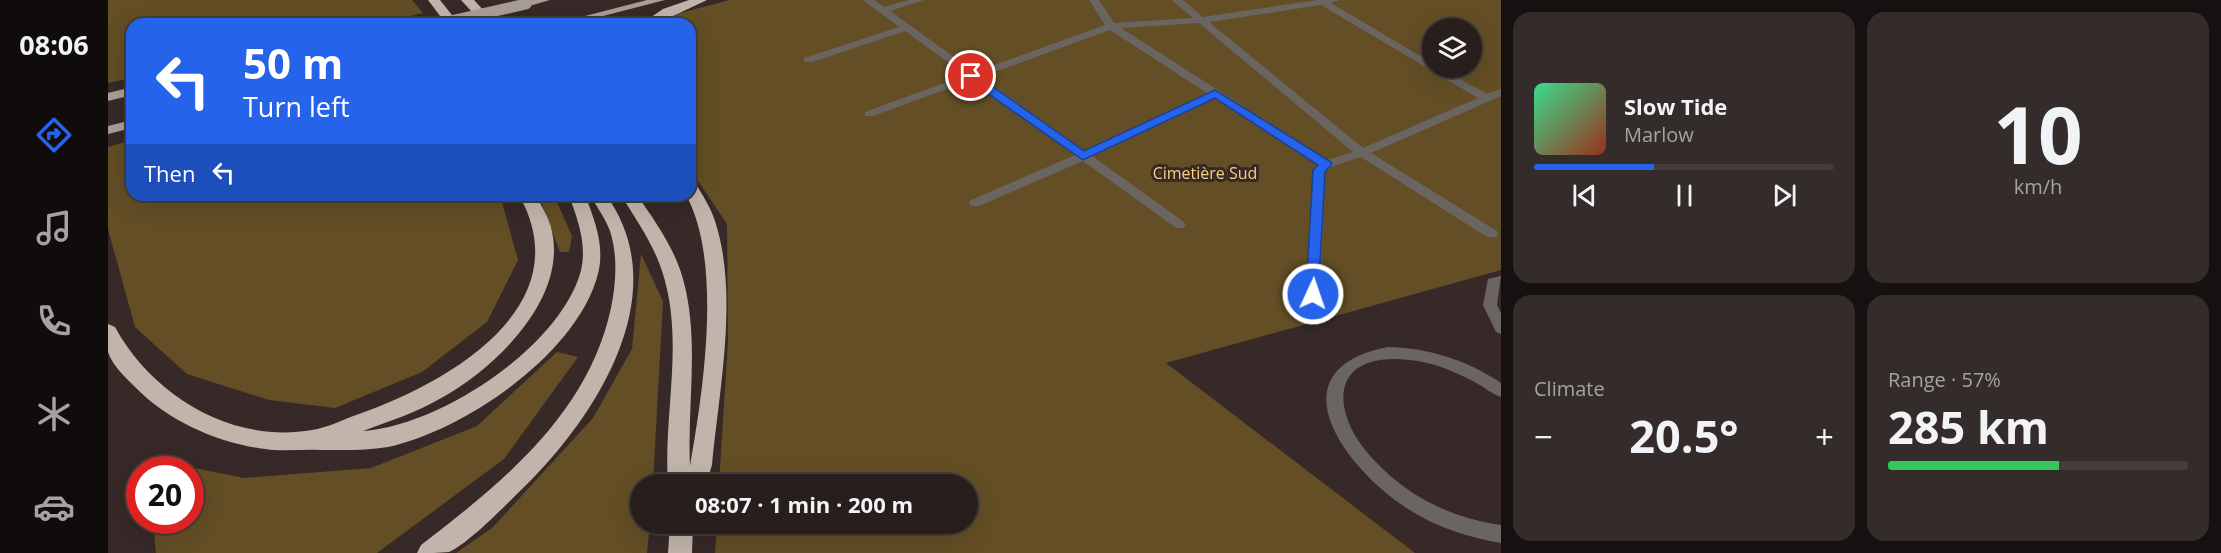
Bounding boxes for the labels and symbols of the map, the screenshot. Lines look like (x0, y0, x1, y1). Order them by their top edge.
pin (945, 50, 996, 101)
park label: Cimetière Sud (1153, 162, 1257, 184)
position arrow (1281, 262, 1345, 326)
speed limit sign: 20 (126, 456, 204, 534)

